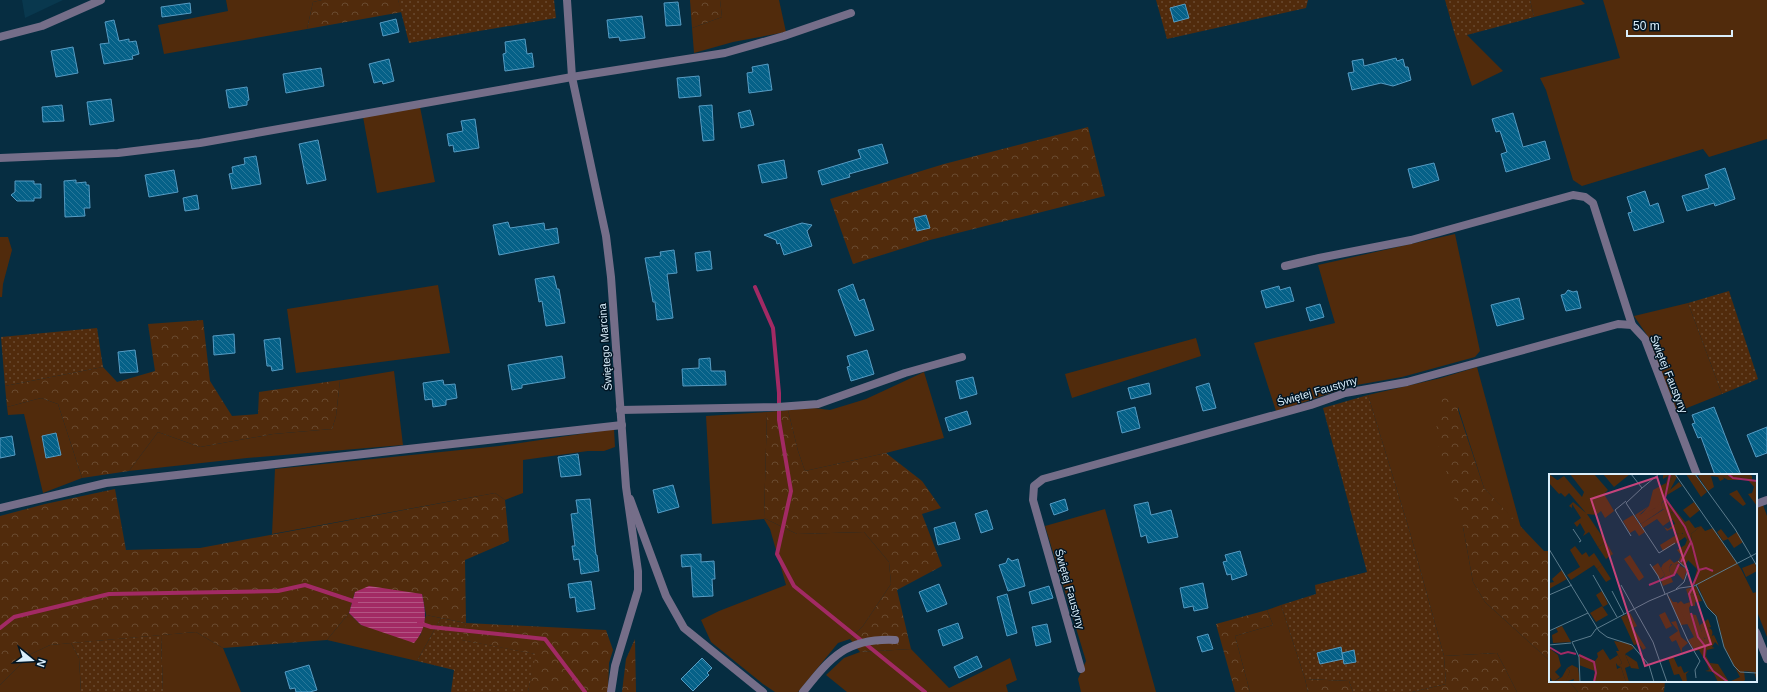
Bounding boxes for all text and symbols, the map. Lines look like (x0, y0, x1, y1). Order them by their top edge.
scale bar (1627, 12, 1732, 38)
text: 50 m (1633, 19, 1660, 33)
street label: Świętego Marcina (596, 302, 614, 391)
street label: Świętej Faustyny (1648, 333, 1690, 415)
street label: Świętej Faustyny (1275, 374, 1359, 408)
inset map (1549, 474, 1757, 682)
street label: Świętej Faustyny (1053, 547, 1087, 631)
north arrow (12, 640, 52, 680)
text: N (35, 657, 48, 669)

